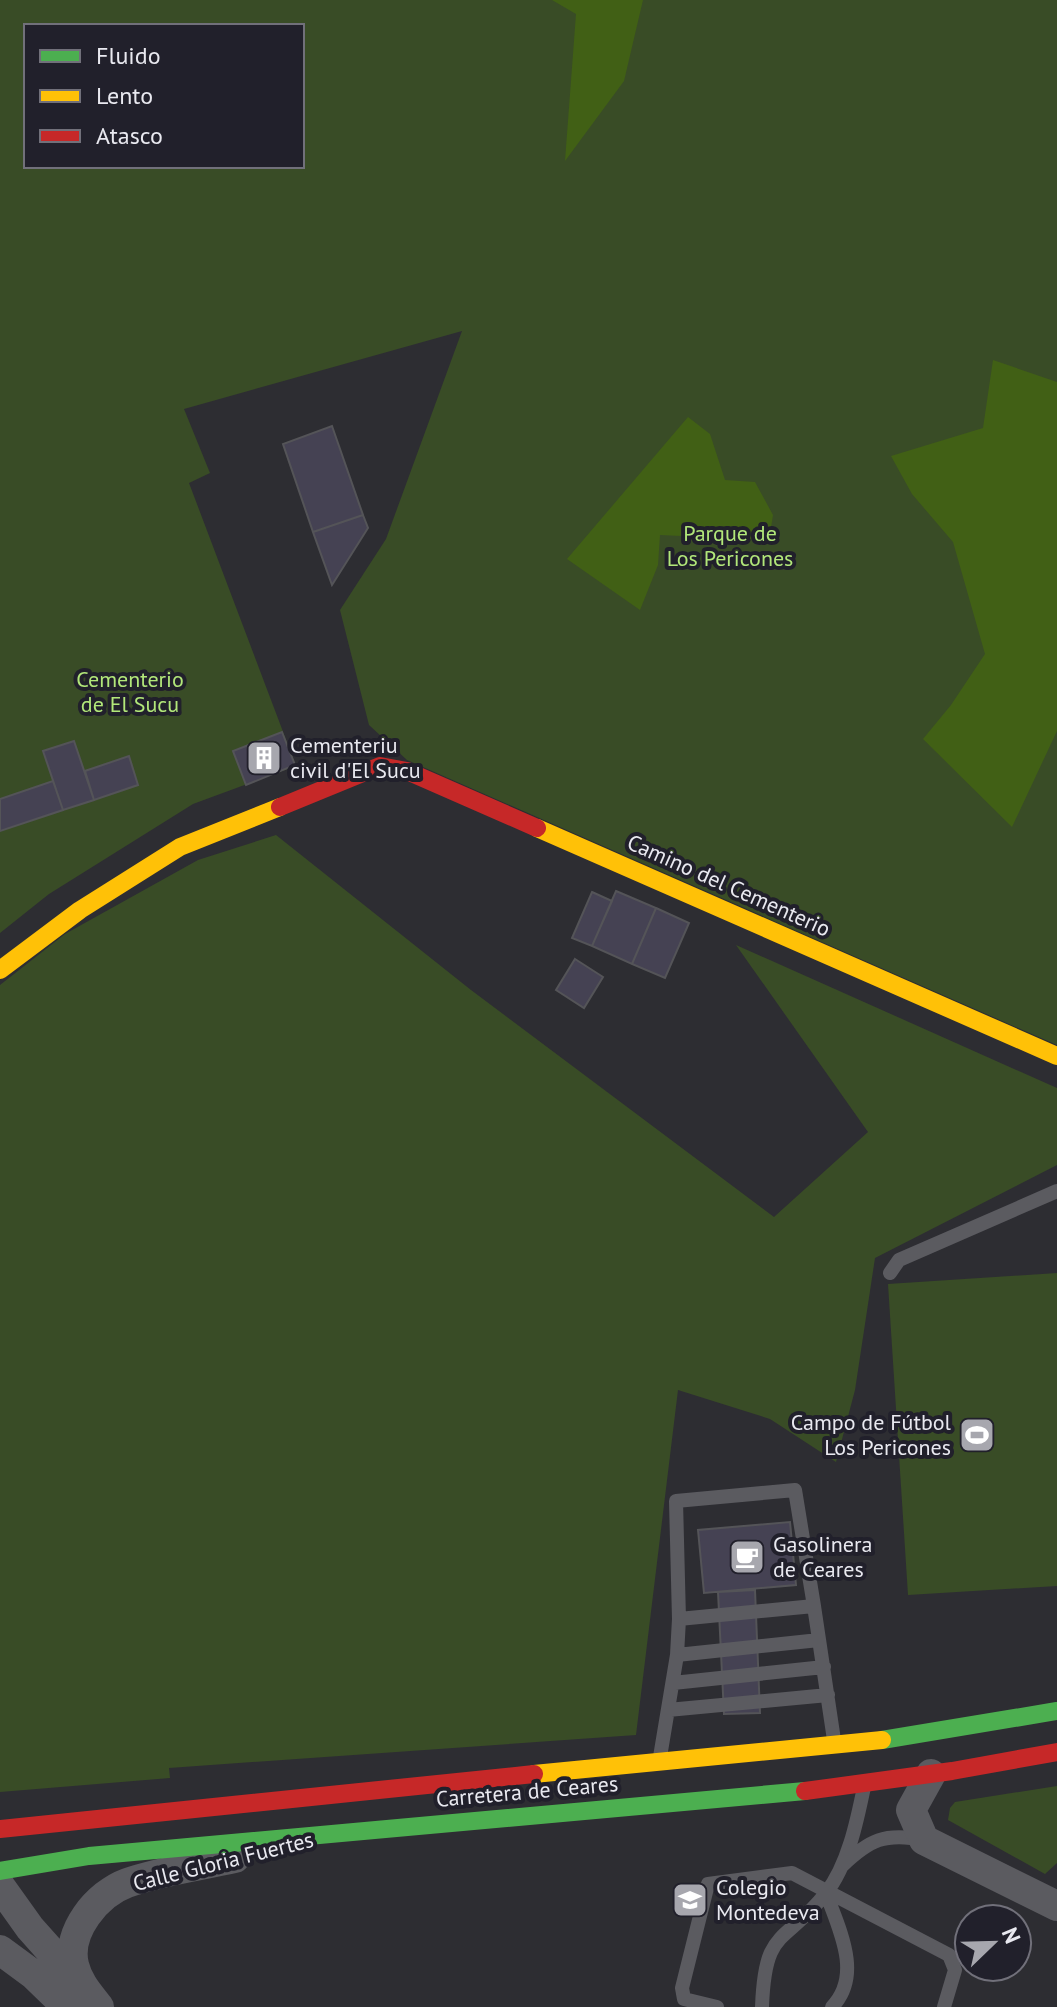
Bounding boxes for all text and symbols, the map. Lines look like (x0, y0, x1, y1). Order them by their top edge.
legend (24, 24, 304, 168)
text: Fluido (96, 40, 161, 71)
text: Lento (96, 80, 153, 111)
text: Atasco (96, 120, 163, 151)
park label: Parque de Los Pericones (667, 519, 793, 572)
park label: Cementerio de El Sucu (76, 665, 184, 718)
place label: Cementeriu civil d'El Sucu (290, 731, 421, 784)
building icon: Cementeriu civil d'El Sucu (245, 739, 283, 777)
street label: Camino del Cementerio (623, 828, 835, 942)
place label: Campo de Fútbol Los Pericones (791, 1408, 952, 1461)
sports icon: Campo de Fútbol Los Pericones (958, 1416, 996, 1454)
place label: Gasolinera de Ceares (773, 1530, 872, 1583)
cafe icon: Gasolinera de Ceares (728, 1538, 766, 1576)
street label: Carretera de Ceares (435, 1769, 619, 1813)
street label: Calle Gloria Fuertes (130, 1825, 316, 1897)
place label: Colegio Montedeva (716, 1873, 820, 1926)
school or university icon: Colegio Montedeva (671, 1881, 709, 1919)
north arrow (953, 1903, 1033, 1983)
text: N (996, 1923, 1027, 1947)

